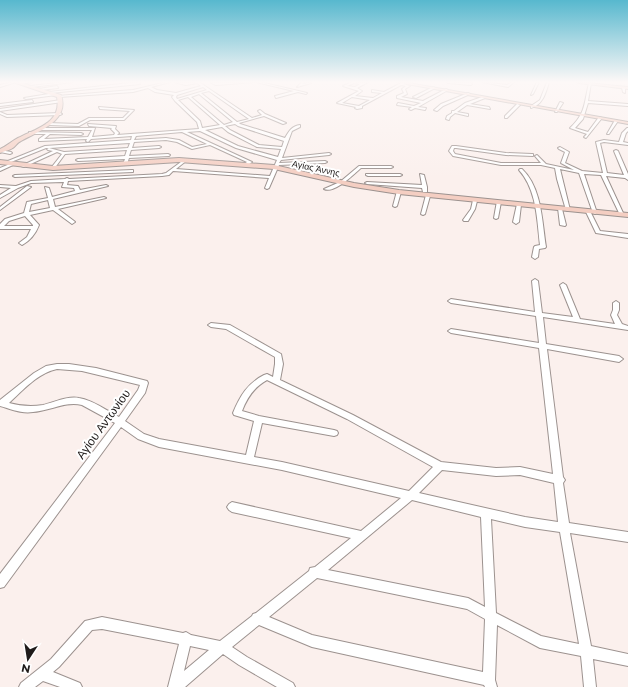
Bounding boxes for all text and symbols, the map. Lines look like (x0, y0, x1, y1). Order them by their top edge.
street label: Αγίας Άννης (291, 158, 341, 179)
street label: Αγίου Αντωνίου (73, 386, 133, 462)
north arrow (8, 639, 48, 679)
text: N (20, 661, 32, 677)

